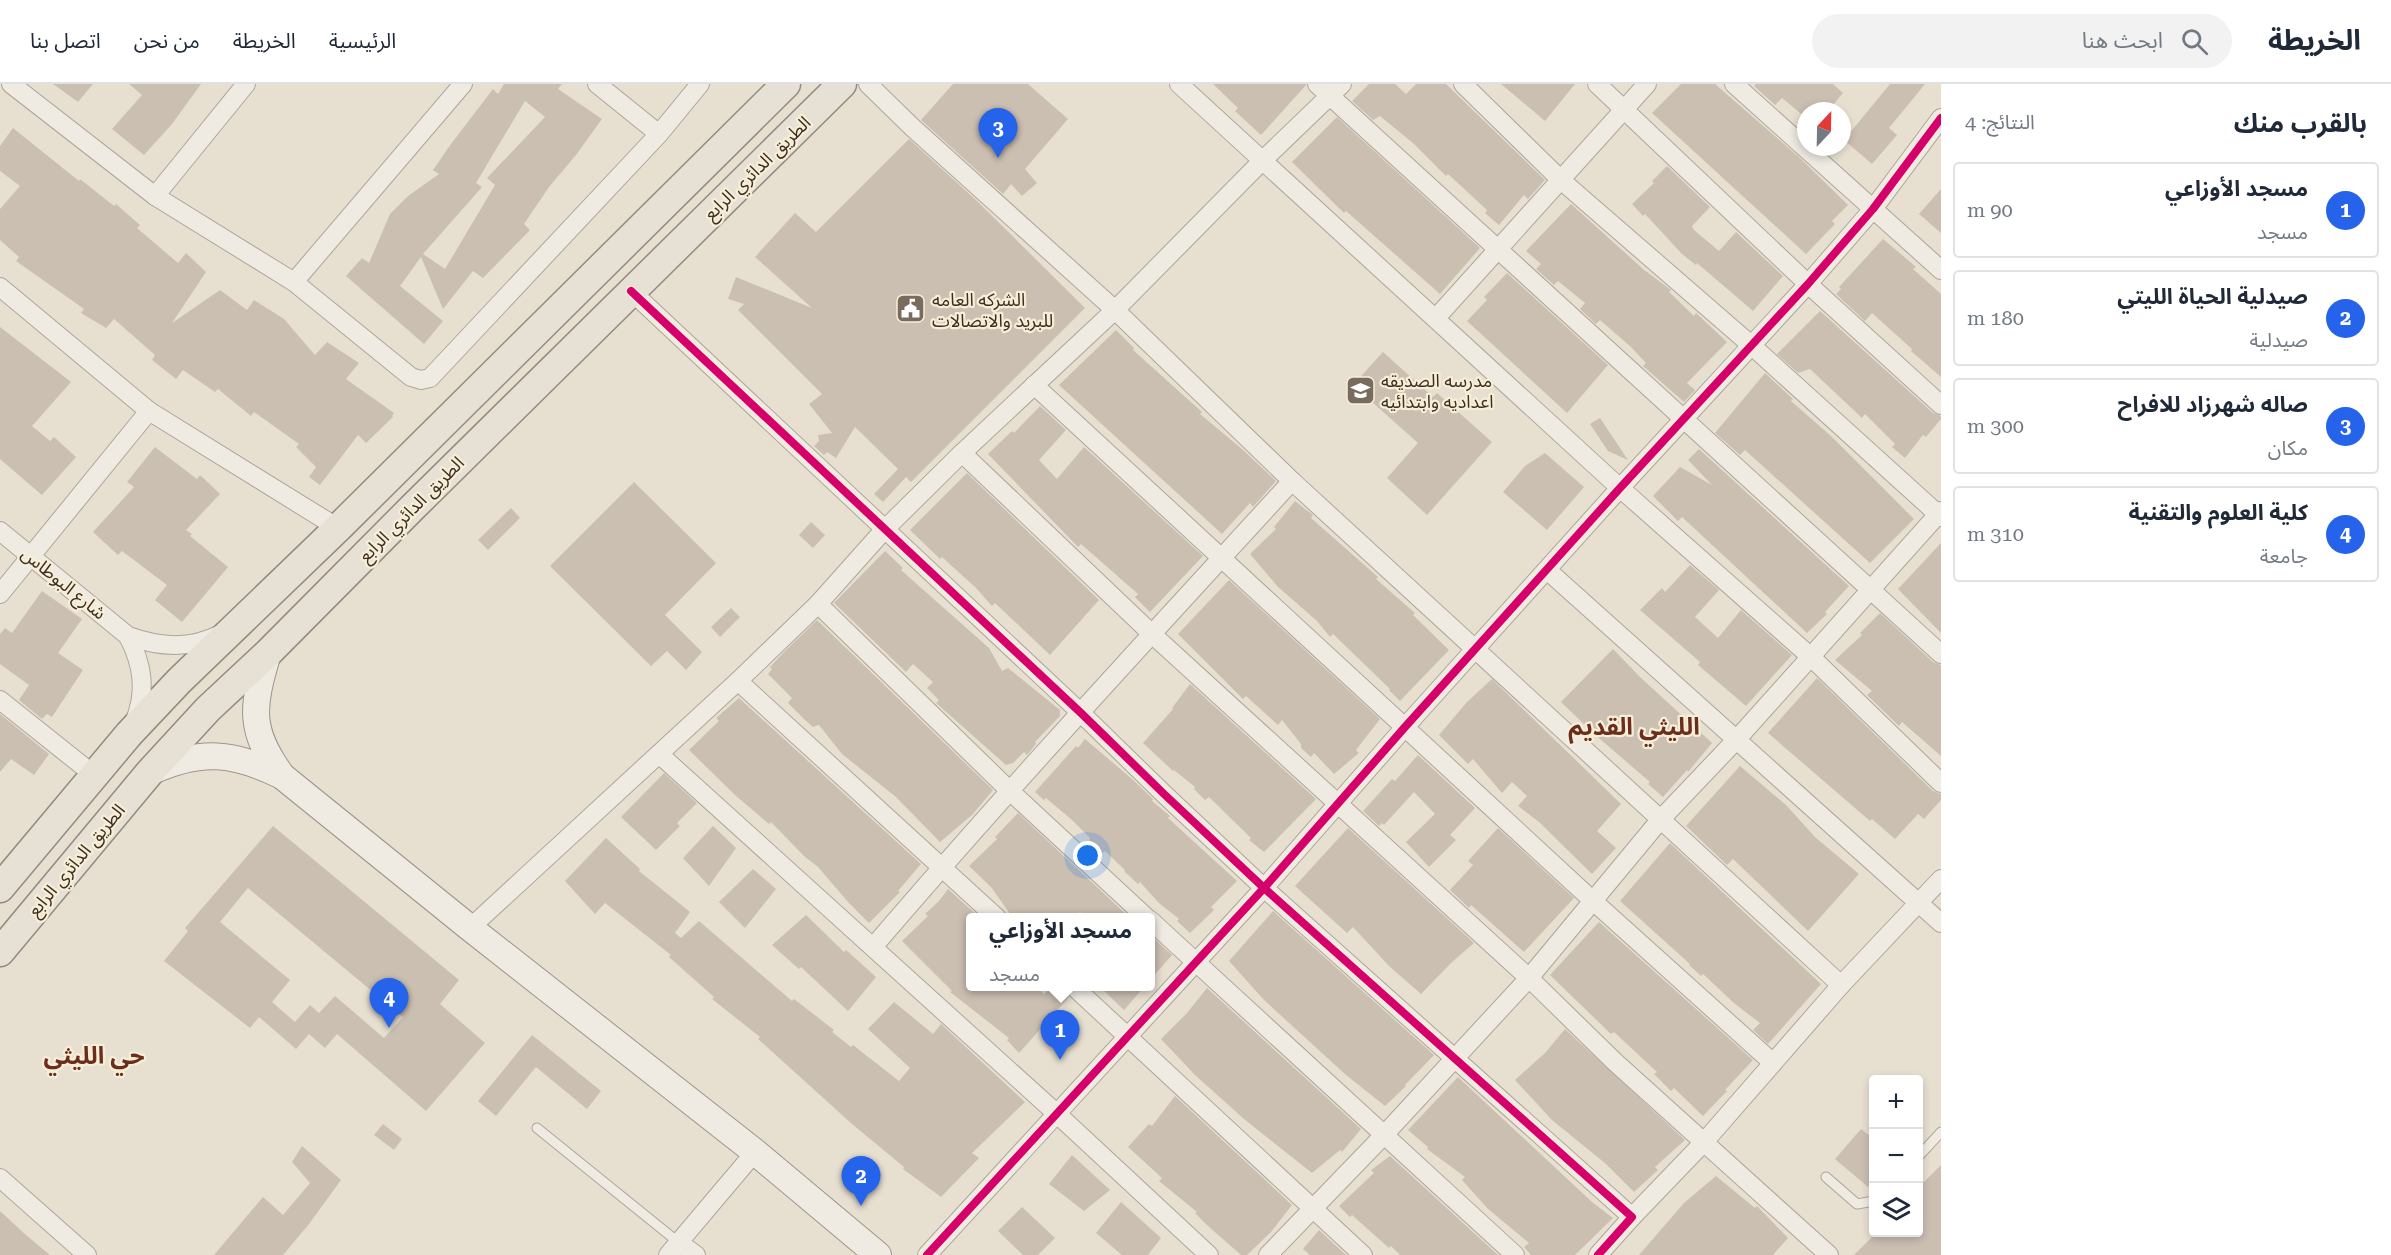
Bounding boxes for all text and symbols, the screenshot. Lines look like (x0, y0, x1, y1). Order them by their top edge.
search box (1812, 14, 2232, 68)
text: الخريطة (2268, 24, 2361, 57)
icon: search (2178, 25, 2211, 58)
text: ابحث هنا (2082, 28, 2163, 53)
text: اتصل بنا (30, 29, 101, 53)
text: من نحن (134, 29, 200, 53)
text: الخريطة (233, 29, 296, 53)
text: الرئيسية (329, 29, 396, 53)
north arrow (1797, 102, 1851, 156)
text: بالقرب منك (2234, 108, 2367, 138)
pin: 3 (978, 109, 1018, 158)
text: النتائج: 4 (1965, 110, 2035, 134)
street label: الطريق الدائري الرابع (699, 112, 817, 227)
text: مسجد الأوزاعي (2165, 176, 2308, 201)
text: 90 m (1967, 198, 2013, 222)
text: 1 (2340, 198, 2351, 222)
text: مسجد (2257, 220, 2308, 244)
text: صيدلية الحياة الليتي (2117, 284, 2308, 309)
place label: الشركه العامه للبريد والاتصالات (932, 289, 1053, 332)
public building icon: الشركه العامه للبريد والاتصالات (895, 293, 927, 325)
text: 180 m (1967, 306, 2024, 330)
text: 2 (2340, 306, 2351, 330)
text: صيدلية (2249, 328, 2308, 352)
place label: مدرسه الصديقه اعداديه وابتدائيه (1381, 370, 1494, 412)
school or university icon: مدرسه الصديقه اعداديه وابتدائيه (1344, 374, 1376, 406)
text: صاله شهرزاد للافراح (2117, 392, 2308, 417)
text: 300 m (1967, 414, 2024, 438)
text: 3 (2340, 414, 2351, 438)
text: مكان (2268, 436, 2308, 460)
street label: الطريق الدائري الرابع (354, 452, 471, 569)
text: كلية العلوم والتقنية (2128, 500, 2308, 525)
text: 310 m (1967, 522, 2024, 546)
text: 4 (2340, 522, 2351, 546)
street label: شارع البوطاس (15, 543, 110, 627)
text: جامعة (2260, 544, 2308, 568)
district label: الليثي القديم (1568, 713, 1700, 747)
street label: الطريق الدائري الرابع (23, 800, 132, 923)
your location (1073, 841, 1102, 870)
popup (966, 913, 1155, 991)
text: مسجد الأوزاعي (989, 918, 1132, 943)
text: مسجد (989, 962, 1040, 986)
pin: 4 (370, 978, 408, 1028)
pin: 1 (1040, 1010, 1080, 1060)
district label: حي الليثي (43, 1042, 145, 1076)
map controls (1869, 1075, 1923, 1237)
button: + (1869, 1075, 1923, 1129)
button: − (1869, 1129, 1923, 1183)
pin: 2 (842, 1156, 880, 1206)
button: layers (1869, 1183, 1923, 1237)

